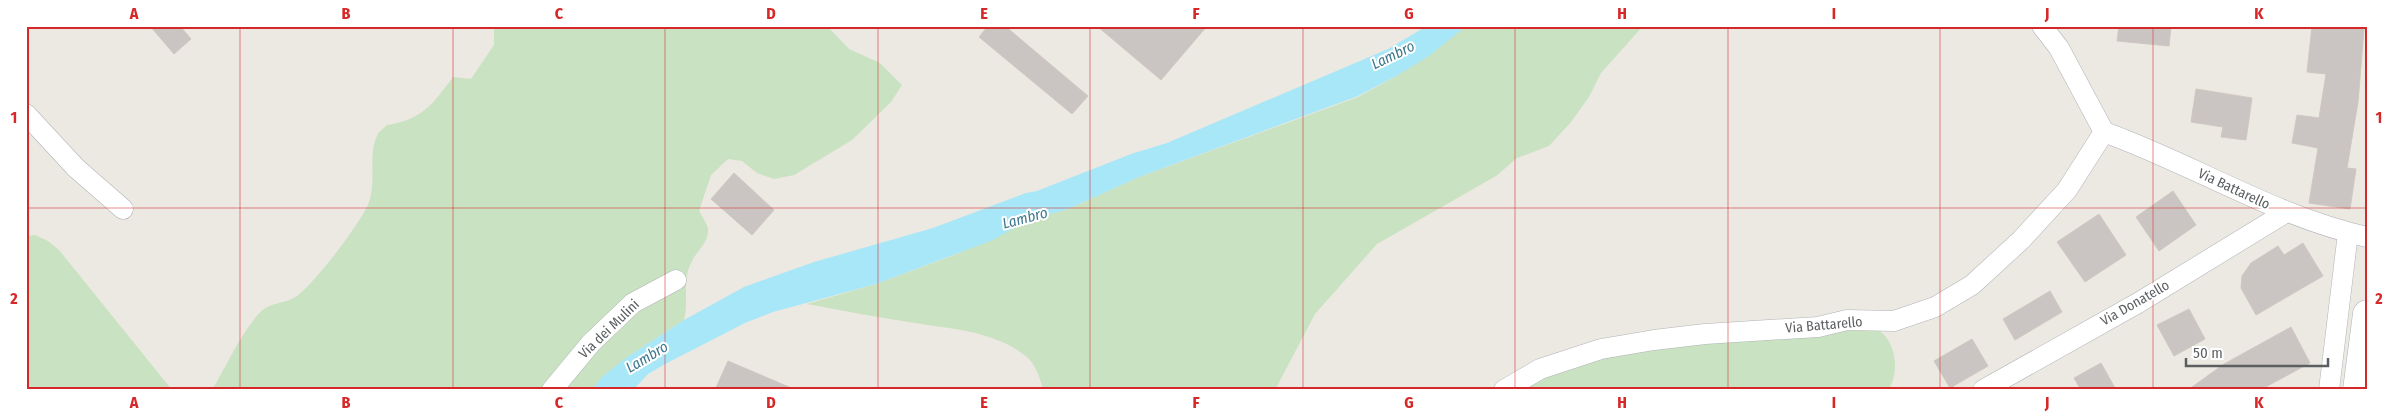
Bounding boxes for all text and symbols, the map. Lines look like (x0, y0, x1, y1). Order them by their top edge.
text: A (129, 4, 139, 23)
text: B (342, 4, 351, 23)
text: C (555, 4, 564, 23)
text: D (766, 4, 776, 23)
text: E (980, 4, 988, 23)
text: F (1192, 4, 1200, 23)
text: G (1404, 4, 1414, 23)
text: H (1617, 4, 1627, 23)
text: I (1832, 4, 1836, 23)
text: J (2044, 4, 2049, 23)
text: K (2254, 4, 2264, 23)
water label: Lambro (1368, 37, 1418, 73)
text: 1 (11, 108, 17, 127)
text: 1 (2376, 108, 2382, 127)
street label: Via Battarello (2195, 165, 2273, 213)
water label: Lambro (1000, 203, 1050, 233)
street label: Via Donatello (2098, 277, 2172, 329)
text: 2 (9, 289, 18, 308)
text: 2 (2374, 289, 2383, 308)
street label: Via dei Mulini (575, 296, 643, 362)
street label: Via Battarello (1785, 313, 1863, 337)
scale bar (2186, 336, 2328, 368)
water label: Lambro (623, 337, 671, 377)
text: 50 m (2193, 344, 2223, 362)
text: A (129, 393, 139, 412)
text: B (342, 393, 351, 412)
text: C (555, 393, 564, 412)
text: D (766, 393, 776, 412)
text: E (980, 393, 988, 412)
text: F (1192, 393, 1200, 412)
text: G (1404, 393, 1414, 412)
text: H (1617, 393, 1627, 412)
text: I (1832, 393, 1836, 412)
text: J (2044, 393, 2049, 412)
text: K (2254, 393, 2264, 412)

